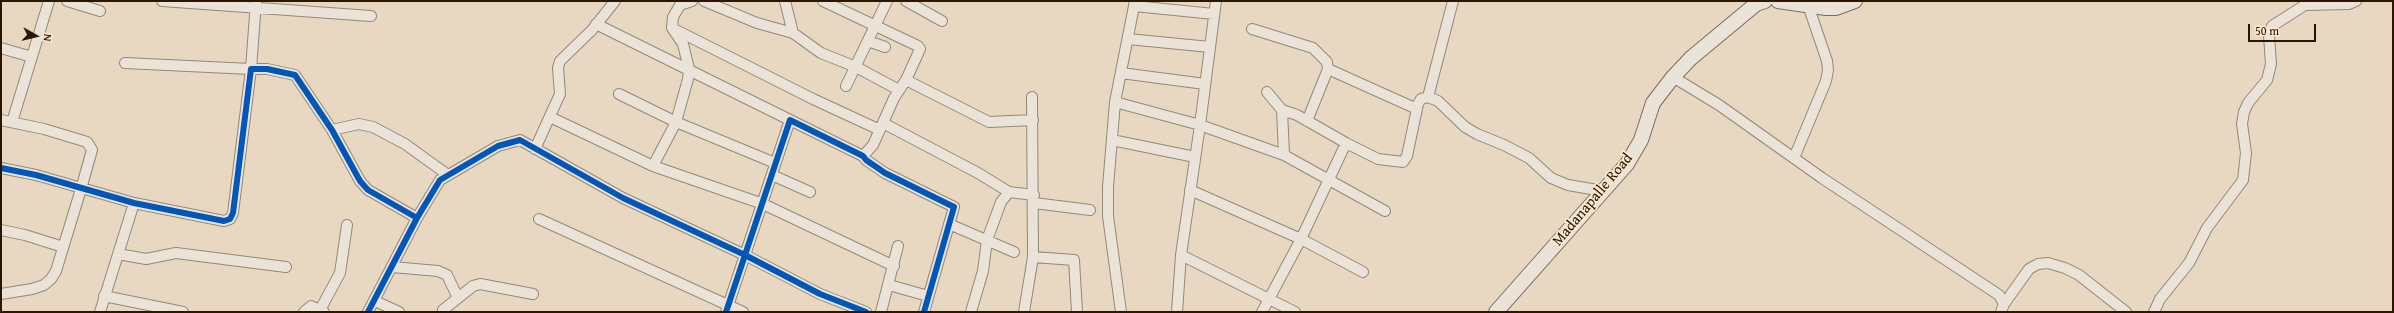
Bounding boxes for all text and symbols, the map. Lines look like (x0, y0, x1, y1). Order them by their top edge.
north arrow (16, 16, 56, 56)
scale bar (2250, 16, 2318, 42)
text: 50 m (2255, 22, 2279, 39)
text: N (39, 33, 56, 42)
street label: Madanapalle Road (1549, 150, 1637, 250)

